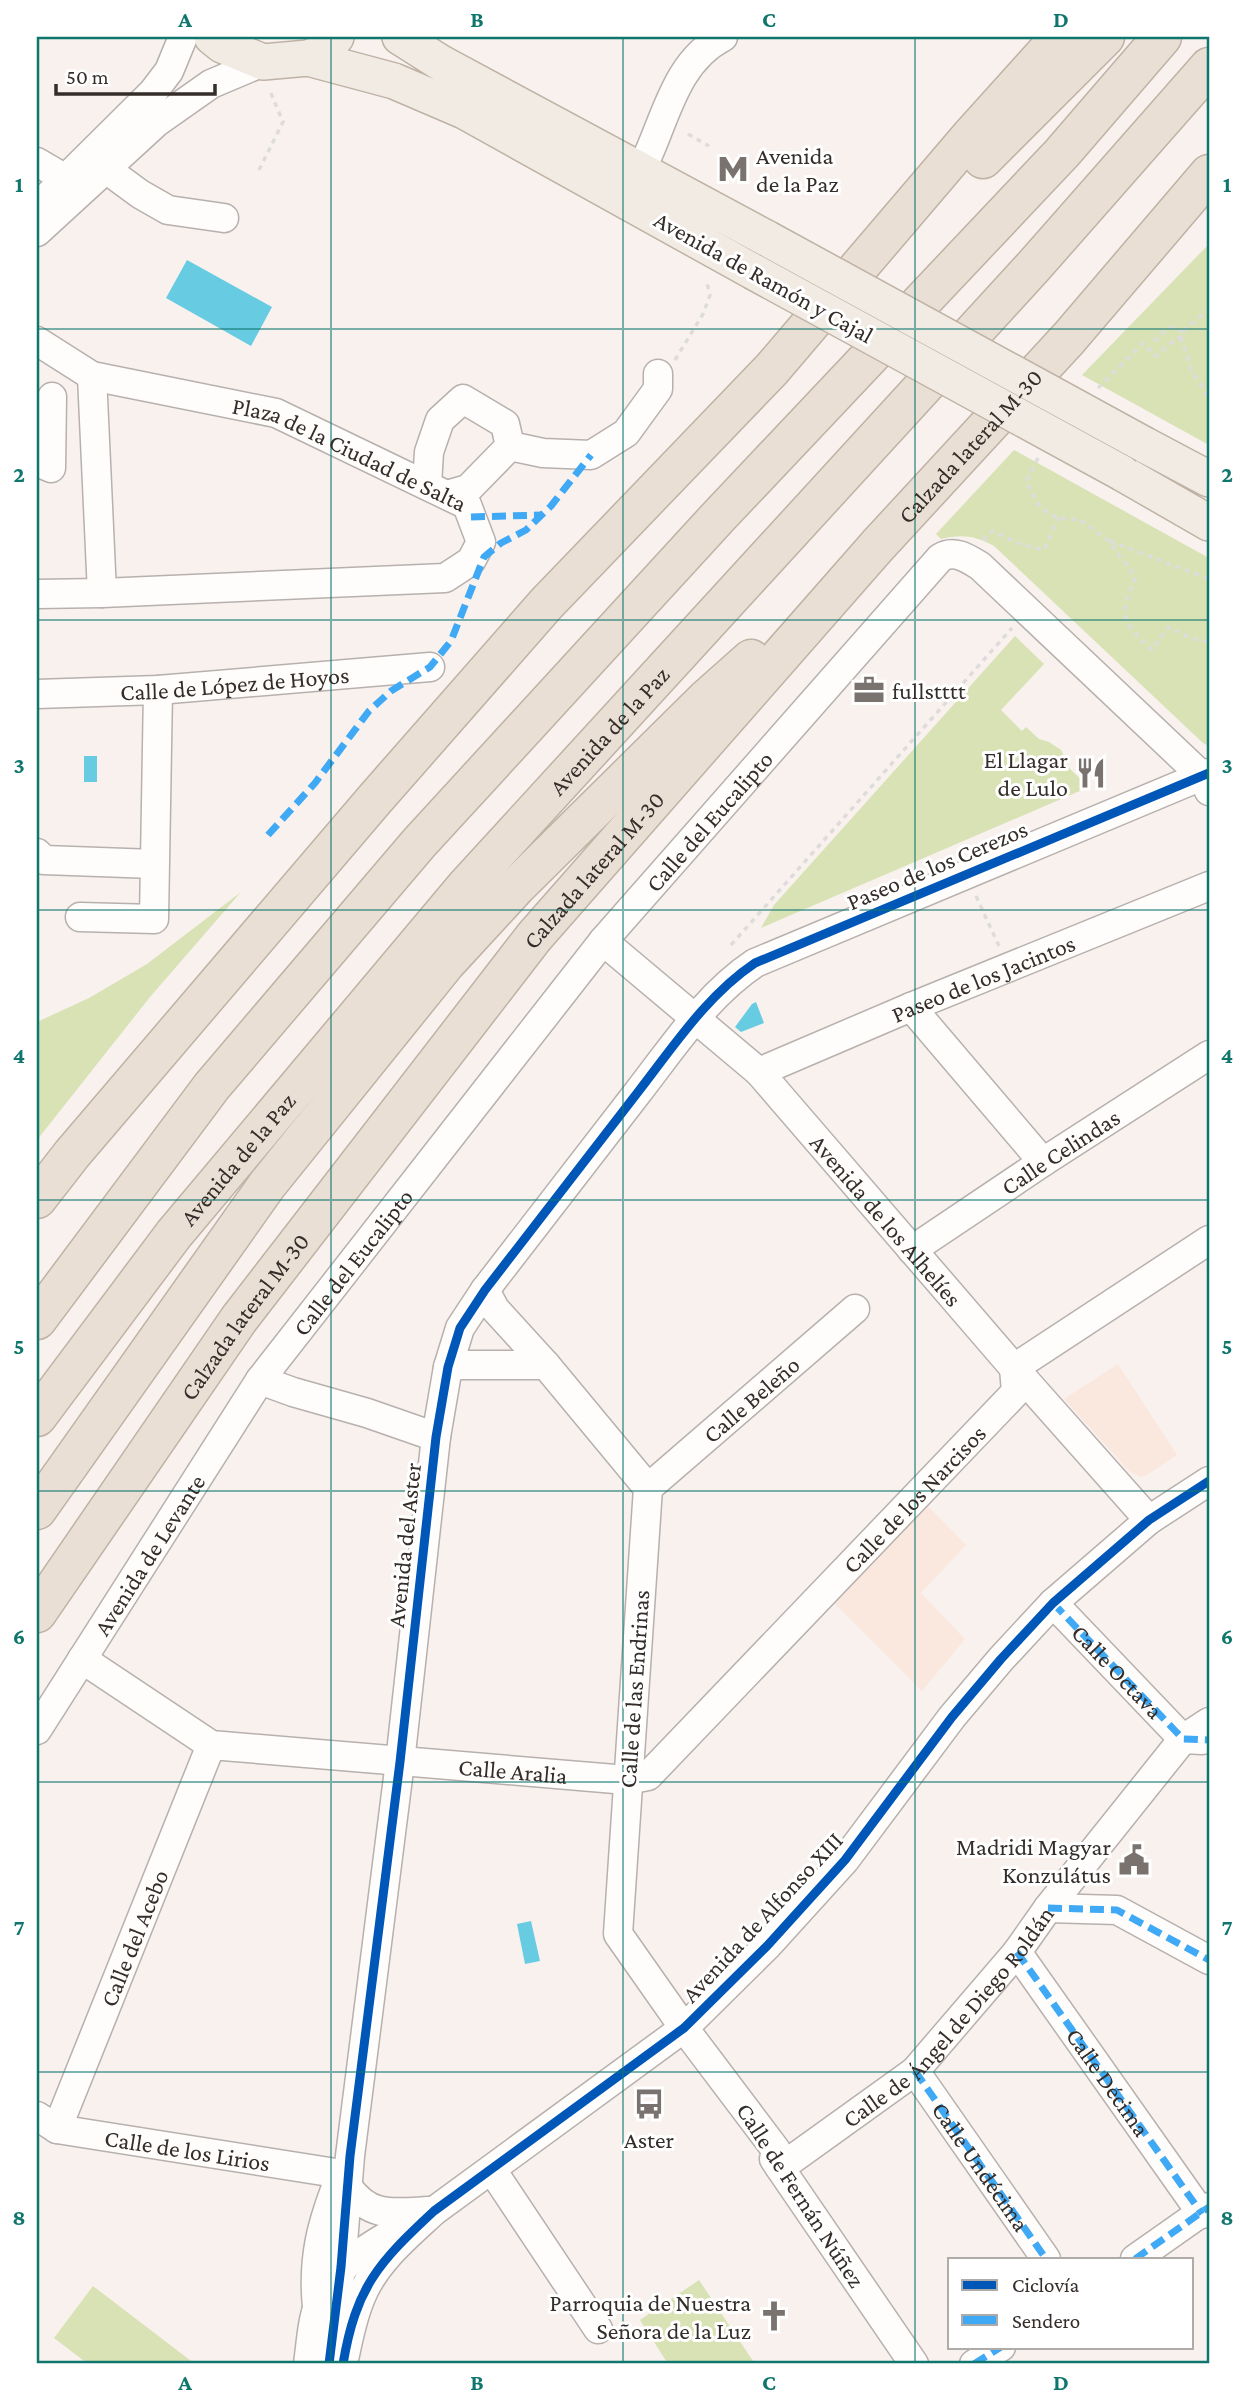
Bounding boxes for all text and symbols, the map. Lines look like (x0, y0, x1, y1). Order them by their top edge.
text: A (177, 6, 192, 32)
text: B (470, 6, 484, 32)
text: C (762, 6, 776, 32)
text: D (1053, 6, 1069, 32)
scale bar (56, 52, 215, 96)
text: 50 m (66, 65, 109, 89)
place label: Avenida de la Paz (756, 142, 839, 197)
metro station icon: Avenida de la Paz (716, 152, 750, 186)
text: 1 (15, 171, 24, 197)
text: 1 (1223, 171, 1232, 197)
street label: Avenida de Ramón y Cajal (650, 205, 878, 349)
street label: Calzada lateral M-30 (892, 363, 1047, 528)
street label: Plaza de la Ciudad de Salta (230, 391, 471, 516)
text: 2 (13, 461, 25, 487)
text: 2 (1221, 461, 1233, 487)
street label: Calle de López de Hoyos (120, 660, 350, 705)
street label: Avenida de la Paz (543, 661, 674, 800)
office icon: fullstttt (852, 673, 886, 707)
place label: fullstttt (892, 677, 967, 704)
street label: Calle del Eucalipto (640, 745, 778, 897)
place label: El Llagar de Lulo (984, 746, 1068, 801)
text: 3 (13, 752, 25, 778)
text: 3 (1221, 752, 1233, 778)
restaurant icon: El Llagar de Lulo (1074, 756, 1108, 790)
street label: Calzada lateral M-30 (517, 786, 669, 953)
street label: Paseo de los Cerezos (843, 815, 1031, 915)
street label: Paseo de los Jacintos (887, 928, 1079, 1027)
text: 4 (13, 1042, 25, 1068)
text: 4 (1221, 1042, 1233, 1068)
street label: Avenida de la Paz (174, 1087, 301, 1230)
street label: Calle Celindas (996, 1103, 1124, 1200)
street label: Avenida de los Alhelíes (805, 1129, 968, 1311)
street label: Calle del Eucalipto (287, 1183, 418, 1340)
street label: Calzada lateral M-30 (174, 1227, 314, 1405)
text: 5 (13, 1333, 25, 1359)
text: 5 (1221, 1333, 1233, 1359)
street label: Calle Beleño (697, 1350, 804, 1448)
street label: Calle de los Narcisos (837, 1419, 991, 1578)
street label: Avenida del Aster (382, 1461, 426, 1629)
street label: Avenida de Levante (88, 1469, 210, 1640)
street label: Calle de las Endrinas (614, 1589, 654, 1789)
street label: Calle Octava (1067, 1618, 1169, 1724)
text: 6 (13, 1623, 25, 1649)
text: 6 (1221, 1623, 1233, 1649)
street label: Calle Aralia (457, 1752, 569, 1788)
street label: Avenida de Alfonso XIII (676, 1826, 848, 2008)
place label: Madridi Magyar Konzulátus (956, 1833, 1111, 1888)
public building icon: Madridi Magyar Konzulátus (1117, 1843, 1151, 1877)
street label: Calle del Acebo (94, 1865, 173, 2010)
street label: Calle de Ángel de Diego Roldán (837, 1901, 1059, 2132)
text: 7 (13, 1914, 25, 1940)
text: 7 (1221, 1914, 1233, 1940)
street label: Calle Décima (1061, 2023, 1156, 2141)
bus stop icon: Aster (632, 2087, 666, 2121)
street label: Calle Undécima (927, 2096, 1036, 2236)
street label: Calle de Fernán Núñez (731, 2098, 871, 2292)
street label: Calle de los Lirios (103, 2123, 272, 2176)
place label: Aster (624, 2126, 674, 2153)
text: 8 (12, 2204, 26, 2230)
text: 8 (1220, 2204, 1234, 2230)
legend (948, 2258, 1194, 2348)
text: Ciclovía (1012, 2273, 1080, 2297)
place label: Parroquia de Nuestra Señora de la Luz (550, 2289, 751, 2344)
church icon: Parroquia de Nuestra Señora de la Luz (757, 2299, 791, 2333)
text: Sendero (1012, 2309, 1080, 2333)
text: A (177, 2369, 192, 2395)
text: B (470, 2369, 484, 2395)
text: C (762, 2369, 776, 2395)
text: D (1053, 2369, 1069, 2395)

